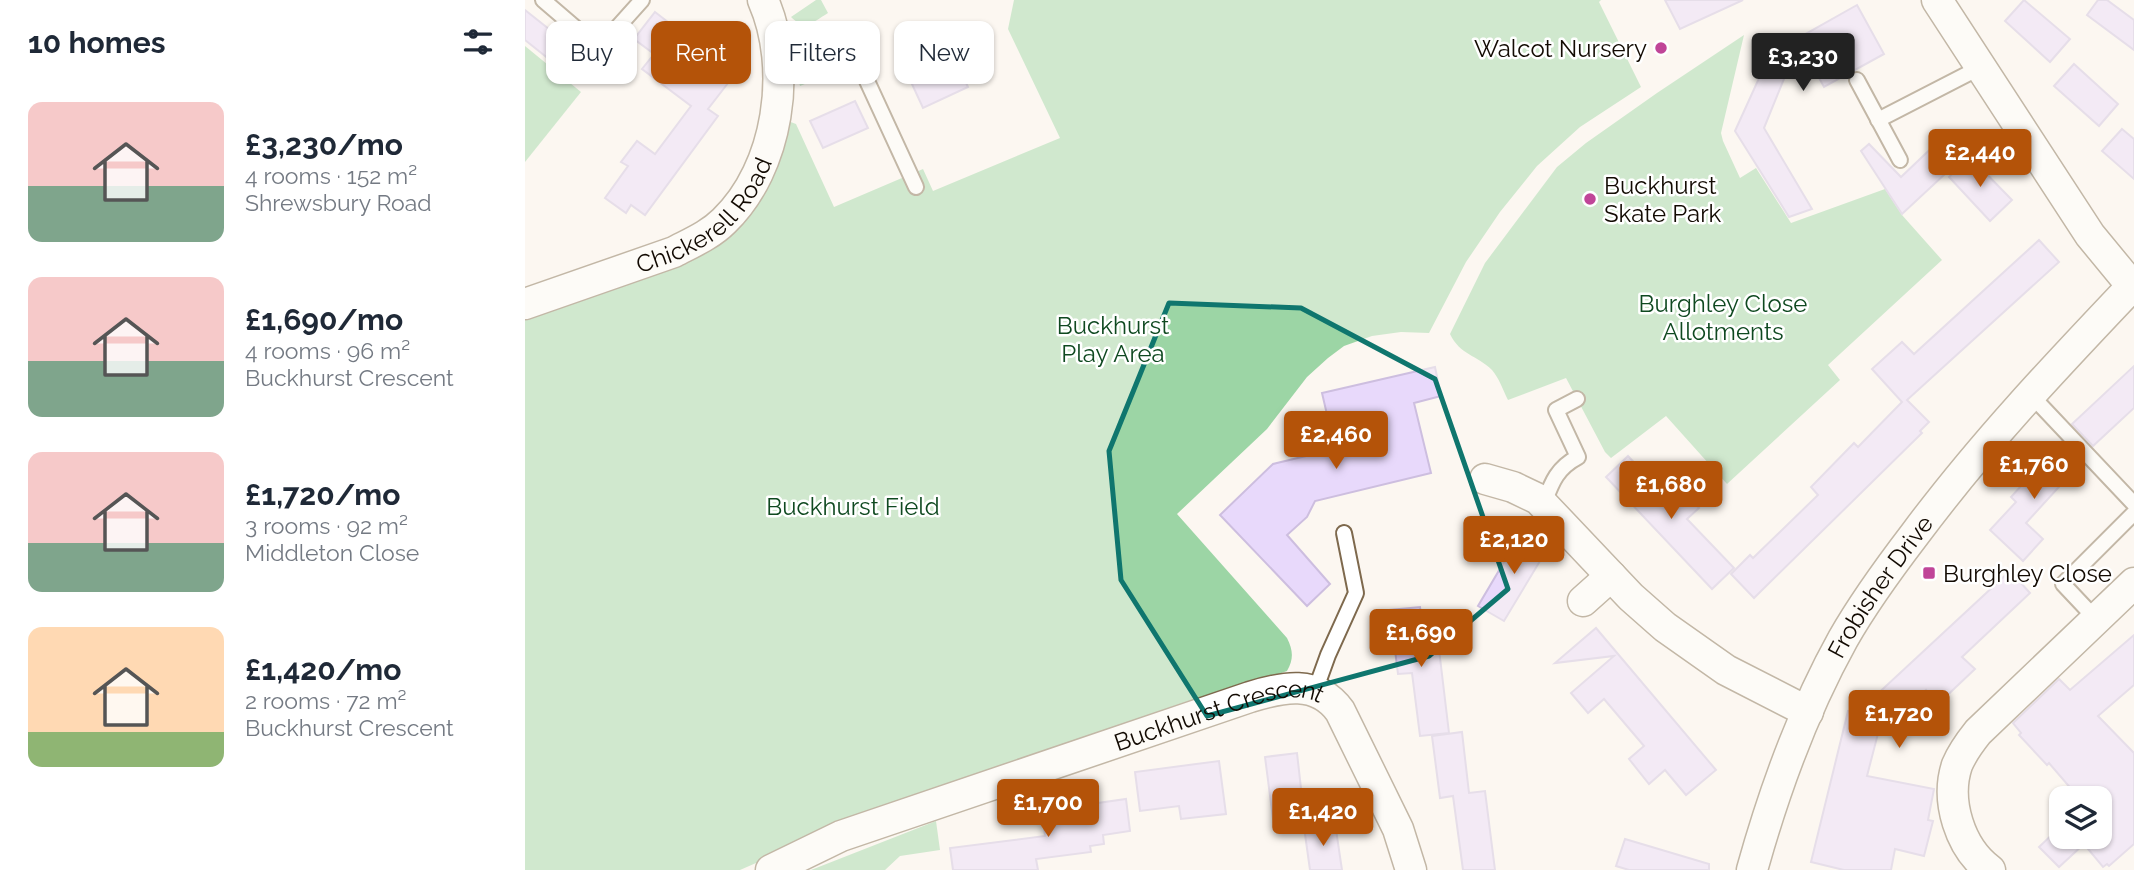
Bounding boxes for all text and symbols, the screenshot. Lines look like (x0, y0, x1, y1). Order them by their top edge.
chip: Buy (546, 21, 637, 84)
chip: Rent (651, 21, 751, 84)
chip: Filters (765, 21, 880, 84)
chip: New (894, 21, 994, 84)
icon: filters (459, 23, 497, 61)
text: 10 homes (28, 25, 165, 60)
place label: Walcot Nursery (1474, 34, 1647, 63)
pin: £3,230 (1746, 34, 1860, 93)
marker: Walcot Nursery (1653, 40, 1669, 56)
text: £3,230 (1768, 42, 1838, 69)
text: £3,230/mo (245, 127, 403, 162)
icon: home (84, 130, 168, 214)
pin: £2,440 (1923, 130, 2037, 189)
text: £2,440 (1944, 138, 2016, 165)
street label: Chickerell Road (632, 153, 777, 279)
text: 4 rooms · 152 m² (245, 162, 417, 189)
place label: Buckhurst Skate Park (1604, 171, 1722, 228)
text: Shrewsbury Road (245, 189, 432, 216)
marker: Buckhurst Skate Park (1582, 191, 1598, 207)
park label: Burghley Close Allotments (1639, 289, 1807, 346)
text: £1,690/mo (245, 302, 403, 337)
icon: home (84, 305, 168, 389)
park label: Buckhurst Play Area (1057, 311, 1169, 368)
text: 4 rooms · 96 m² (245, 337, 410, 364)
text: Buckhurst Crescent (245, 364, 454, 391)
pin: £2,460 (1279, 412, 1393, 471)
text: £2,460 (1300, 420, 1372, 447)
pin: £1,760 (1977, 442, 2091, 501)
text: £1,760 (1999, 450, 2069, 477)
pin: £1,680 (1614, 462, 1728, 521)
text: £1,680 (1635, 470, 1707, 497)
text: £1,720/mo (245, 477, 400, 512)
icon: home (84, 480, 168, 564)
park label: Buckhurst Field (766, 492, 940, 521)
street label: Frobisher Drive (1821, 509, 1939, 663)
text: 3 rooms · 92 m² (245, 512, 408, 539)
pin: £2,120 (1457, 516, 1571, 576)
text: £2,120 (1479, 525, 1549, 552)
text: Middleton Close (245, 539, 419, 566)
place label: Burghley Close (1943, 559, 2112, 588)
marker: Burghley Close (1921, 565, 1937, 581)
pin: £1,690 (1364, 610, 1478, 669)
text: £1,690 (1386, 618, 1456, 645)
text: £1,420/mo (245, 652, 401, 687)
icon: home (84, 655, 168, 739)
street label: Buckhurst Crescent (1110, 674, 1329, 757)
text: 2 rooms · 72 m² (245, 687, 406, 714)
pin: £1,720 (1842, 690, 1956, 750)
text: £1,720 (1865, 699, 1933, 726)
text: Buckhurst Crescent (245, 714, 454, 741)
pin: £1,700 (991, 780, 1105, 839)
map controls (2049, 786, 2112, 849)
button: layers (2049, 786, 2112, 849)
text: £1,700 (1013, 788, 1083, 815)
pin: £1,420 (1266, 788, 1380, 848)
text: £1,420 (1288, 797, 1358, 824)

